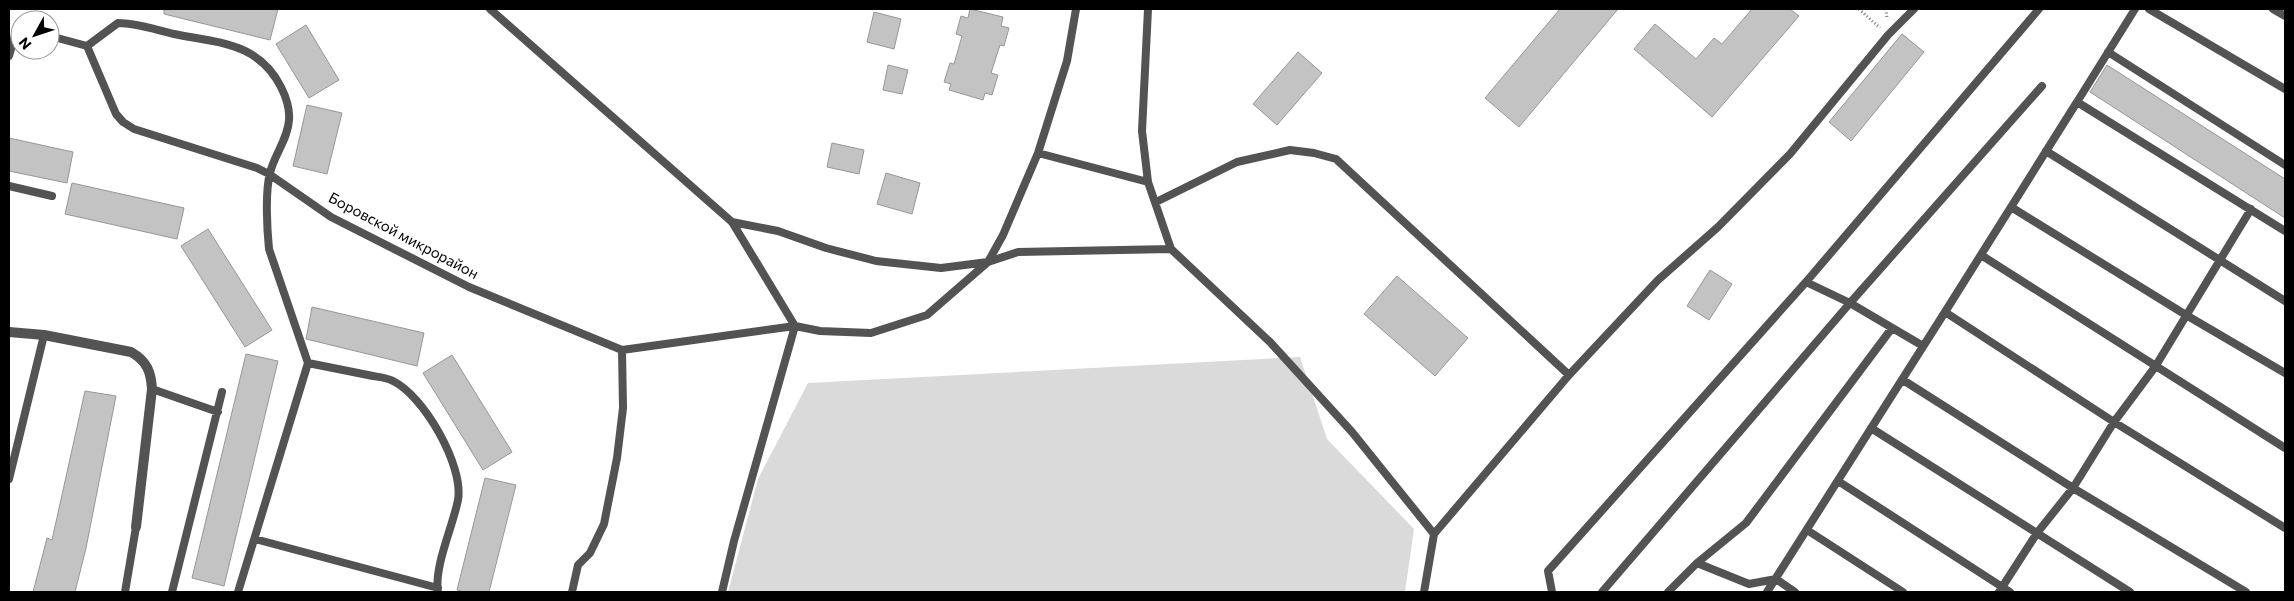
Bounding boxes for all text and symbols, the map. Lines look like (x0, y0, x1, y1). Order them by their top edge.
north arrow (10, 10, 60, 60)
text: N (15, 34, 35, 53)
street label: Боровской микрорайон (326, 188, 482, 282)

